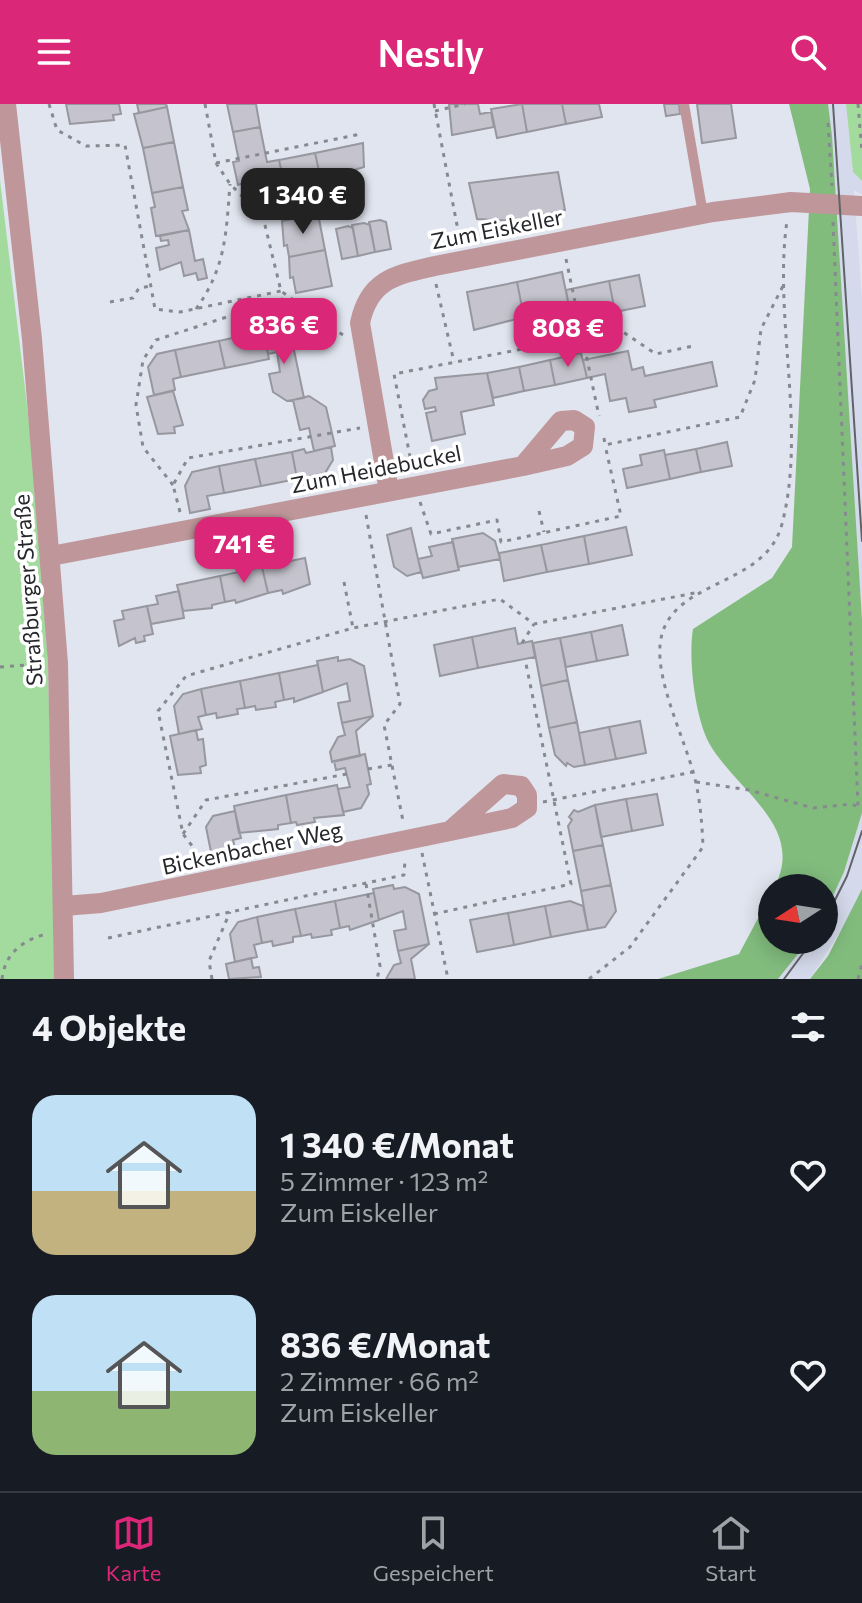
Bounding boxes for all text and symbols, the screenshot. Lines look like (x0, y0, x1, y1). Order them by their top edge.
icon: menu (32, 30, 76, 74)
text: Nestly (378, 30, 484, 74)
icon: search (786, 30, 830, 74)
pin: 1 340 € (229, 168, 377, 236)
text: 1 340 € (259, 178, 347, 209)
street label: Zum Eiskeller (429, 202, 565, 255)
pin: 836 € (228, 298, 340, 366)
pin: 808 € (512, 301, 624, 369)
text: 836 € (249, 308, 319, 339)
text: 808 € (532, 311, 604, 342)
street label: Zum Heidebuckel (288, 439, 464, 498)
street label: Straßburger Straße (7, 493, 48, 687)
pin: 741 € (188, 517, 300, 585)
text: 741 € (213, 527, 275, 558)
street label: Bickenbacher Weg (159, 815, 344, 880)
north arrow (758, 874, 838, 954)
map controls (758, 874, 838, 954)
icon: filters (786, 1005, 830, 1049)
text: 4 Objekte (32, 1006, 186, 1048)
text: 1 340 €/Monat (280, 1123, 514, 1165)
icon: home (96, 1127, 192, 1223)
icon: heart (786, 1153, 830, 1197)
text: 5 Zimmer · 123 m² (280, 1165, 488, 1196)
text: Zum Eiskeller (280, 1196, 438, 1227)
text: 836 €/Monat (280, 1323, 490, 1365)
icon: home (96, 1327, 192, 1423)
icon: heart (786, 1353, 830, 1397)
text: 2 Zimmer · 66 m² (280, 1365, 479, 1396)
text: Zum Eiskeller (280, 1396, 438, 1427)
tab: Karte (106, 1511, 161, 1586)
tab: Gespeichert (373, 1511, 494, 1586)
tab: Start (705, 1511, 756, 1586)

